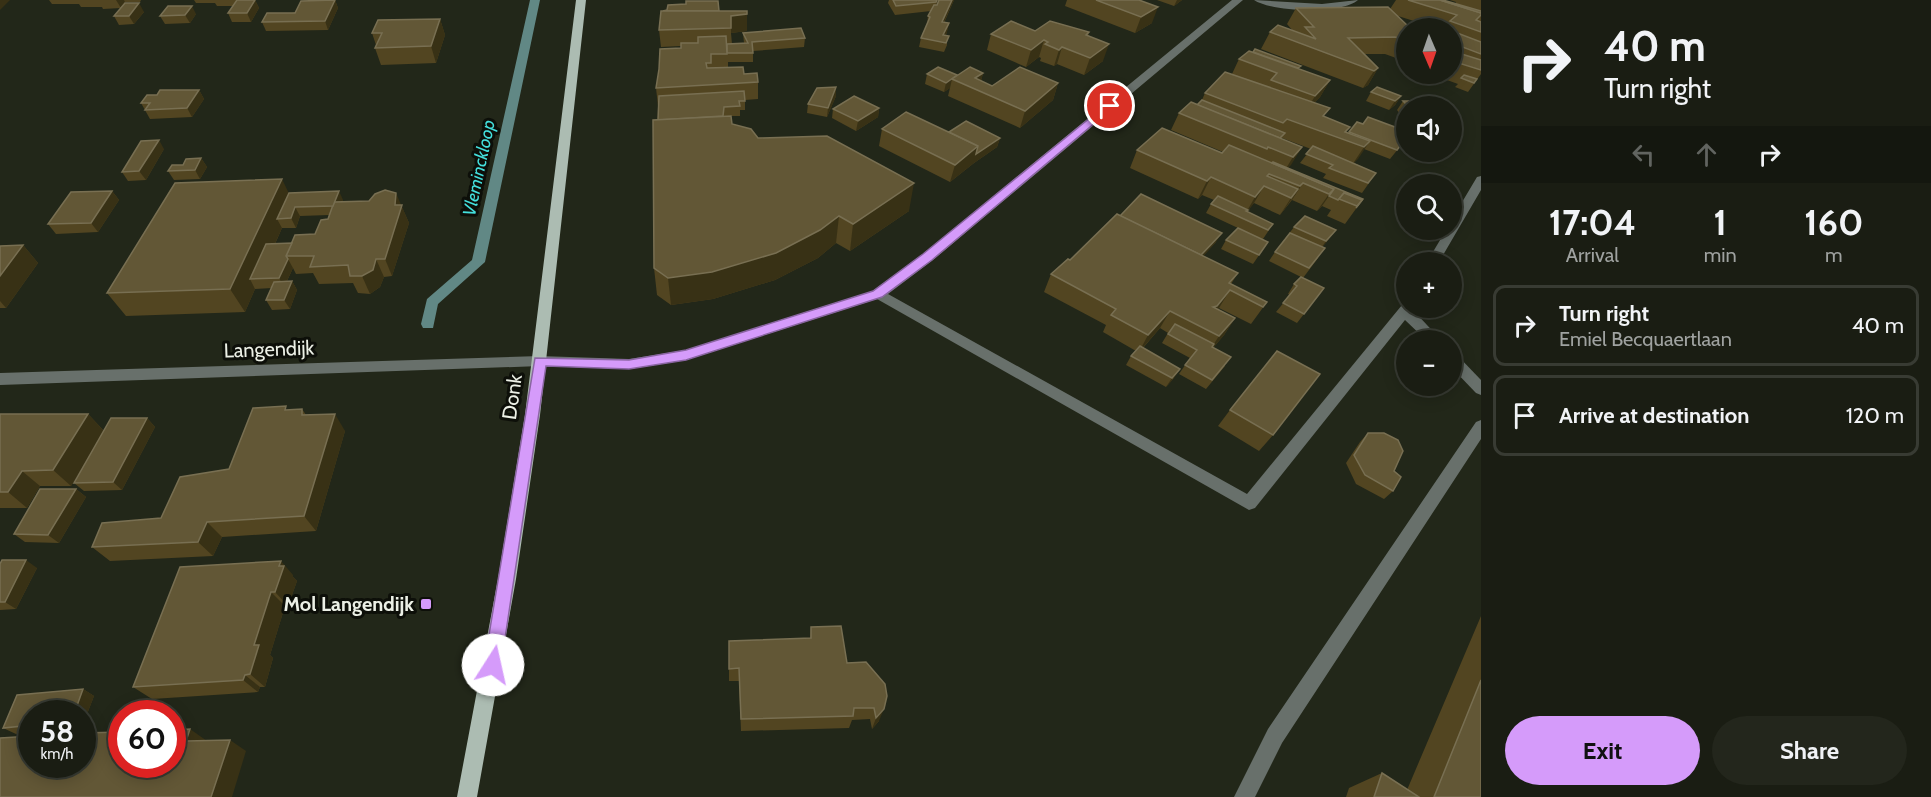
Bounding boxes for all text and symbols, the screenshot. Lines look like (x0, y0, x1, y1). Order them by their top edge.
north arrow (1396, 18, 1462, 84)
map controls (1396, 18, 1462, 396)
text: 40 m (1604, 20, 1706, 72)
icon: right (1505, 24, 1583, 102)
text: Turn right (1604, 72, 1711, 105)
pin (1084, 80, 1135, 131)
icon: arrive (1093, 89, 1126, 122)
button: sound (1396, 96, 1462, 162)
water label: Vleminckloop (458, 118, 500, 218)
icon: left (1627, 138, 1660, 171)
icon: ahead (1690, 138, 1723, 171)
icon: right (1753, 138, 1786, 171)
button: search (1396, 174, 1462, 240)
text: 17:04 (1549, 200, 1636, 244)
text: 1 (1714, 200, 1727, 244)
text: 160 (1804, 200, 1863, 244)
text: Arrival (1566, 243, 1619, 267)
text: min (1704, 243, 1737, 267)
text: m (1825, 243, 1843, 267)
button: + (1396, 252, 1462, 318)
text: Turn right (1559, 300, 1649, 327)
icon: right (1508, 309, 1541, 342)
text: 40 m (1852, 312, 1904, 339)
text: Emiel Becquaertlaan (1559, 327, 1732, 351)
button: − (1396, 330, 1462, 396)
street label: Langendijk (223, 335, 315, 363)
street label: Donk (497, 373, 527, 421)
icon: arrive (1508, 399, 1541, 432)
text: Arrive at destination (1559, 402, 1749, 429)
text: 120 m (1846, 402, 1904, 429)
place label: Mol Langendijk (283, 592, 414, 616)
marker: Mol Langendijk (419, 597, 433, 611)
position arrow (461, 633, 525, 697)
speed limit sign: 60 (108, 700, 186, 778)
text: 58 (40, 713, 74, 750)
button: Exit (1505, 716, 1700, 785)
button: Share (1712, 716, 1907, 785)
text: km/h (41, 745, 73, 763)

